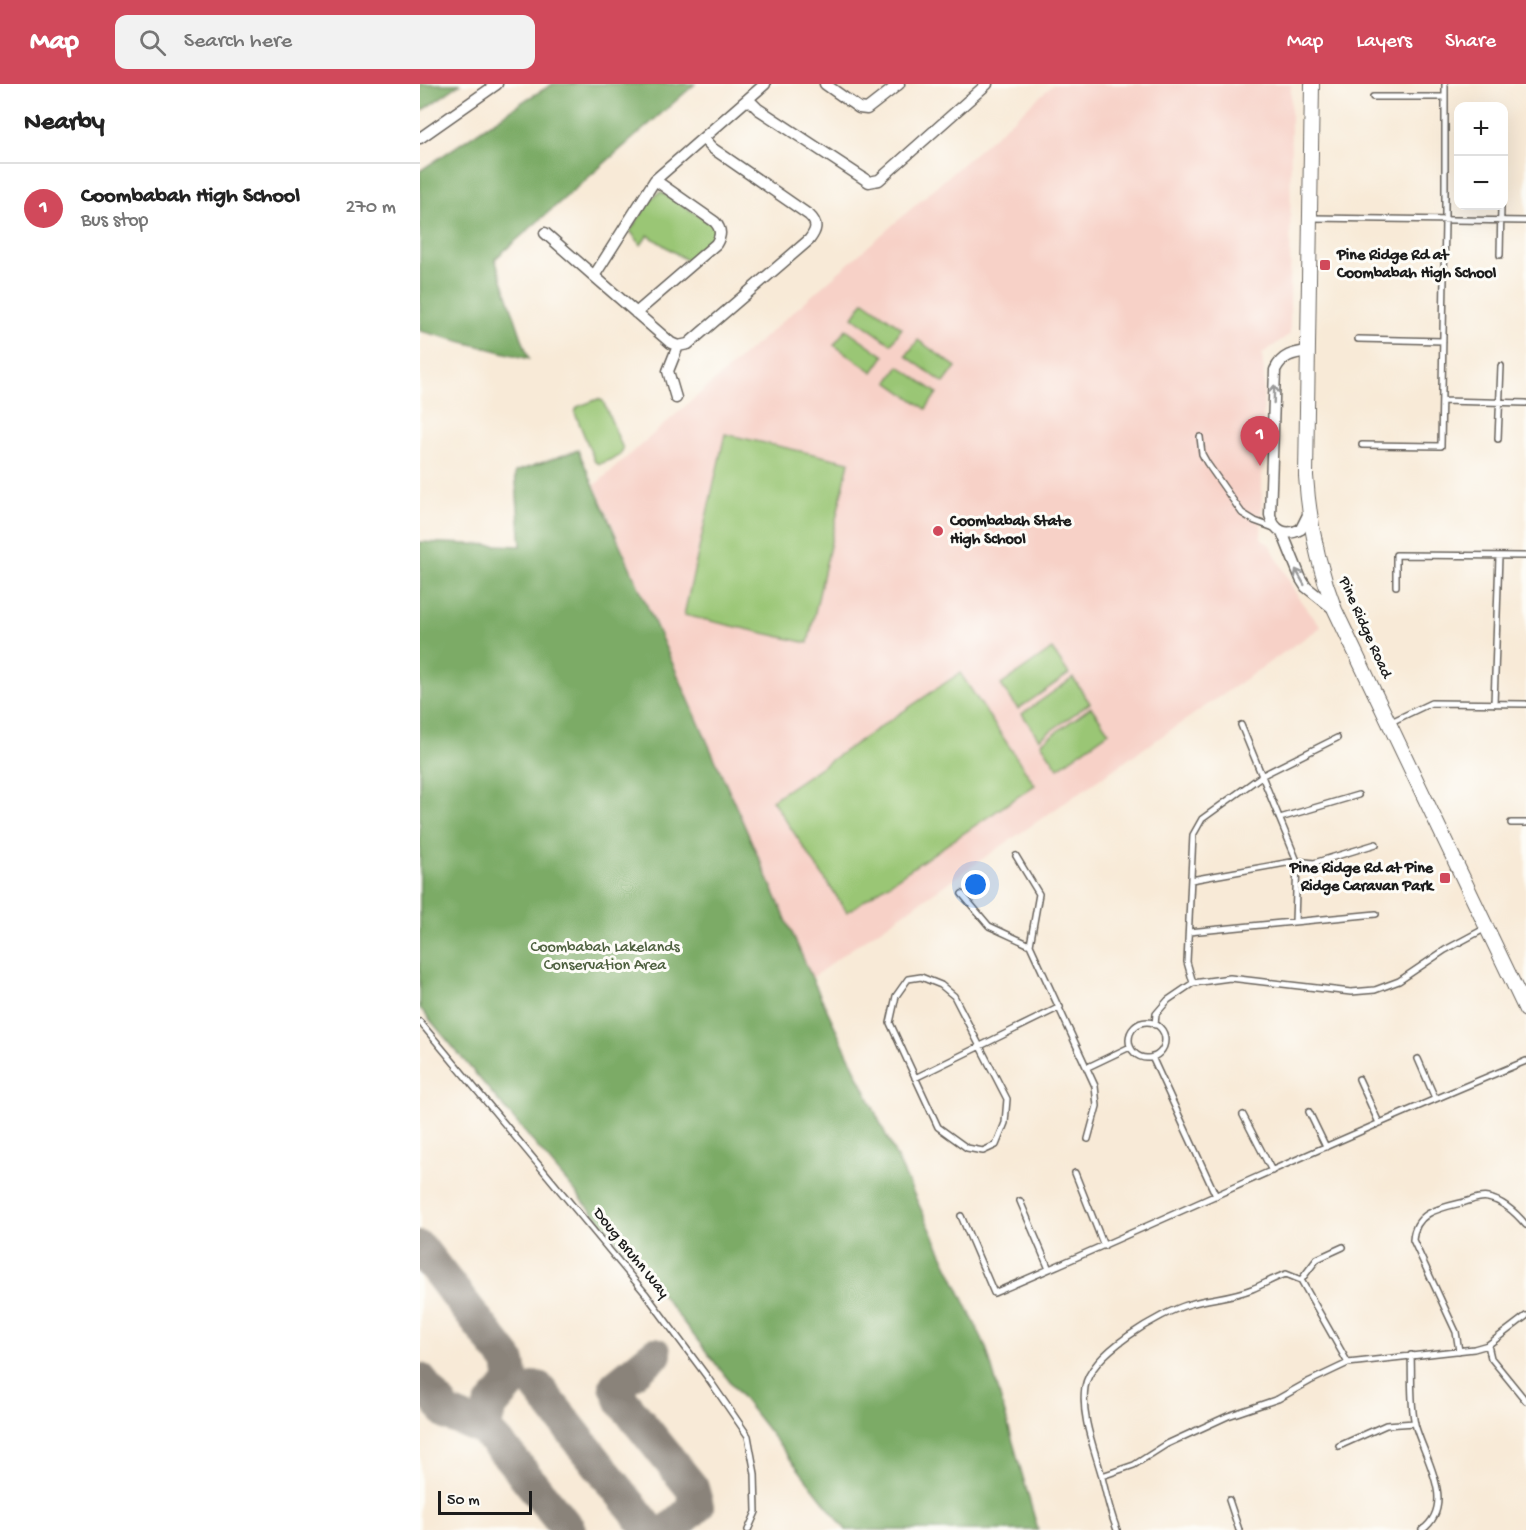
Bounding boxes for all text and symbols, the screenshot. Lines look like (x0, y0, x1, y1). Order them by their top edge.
search box (115, 15, 535, 69)
text: Map (30, 26, 79, 59)
icon: search (136, 26, 169, 59)
text: Search here (184, 29, 292, 55)
text: Map (1287, 30, 1323, 55)
text: Layers (1356, 30, 1412, 55)
text: Share (1445, 30, 1496, 55)
map controls (1454, 102, 1508, 210)
button: + (1454, 102, 1508, 156)
text: Nearby (24, 108, 105, 139)
button: − (1454, 156, 1508, 210)
text: Coombabah High School (81, 184, 300, 210)
text: 1 (39, 197, 48, 220)
text: 270 m (346, 197, 396, 220)
text: Bus stop (81, 210, 148, 233)
place label: Pine Ridge Rd at Coombabah High School (1336, 247, 1497, 284)
marker: Pine Ridge Rd at Coombabah High School (1318, 258, 1332, 272)
one-way arrow (1268, 385, 1280, 405)
pin: 1 (1240, 416, 1280, 466)
place label: Coombabah State High School (949, 513, 1072, 550)
marker: Coombabah State High School (931, 524, 945, 538)
one-way arrow (1294, 568, 1305, 586)
street label: Pine Ridge Road (1333, 573, 1396, 683)
place label: Pine Ridge Rd at Pine Ridge Caravan Park (1289, 860, 1435, 897)
your location (961, 870, 990, 899)
marker: Pine Ridge Rd at Pine Ridge Caravan Park (1438, 871, 1452, 885)
park label: Coombabah Lakelands Conservation Area (530, 939, 681, 976)
street label: Doug Bruhn Way (587, 1204, 672, 1303)
scale bar (438, 1488, 532, 1516)
text: 50 m (447, 1492, 480, 1511)

